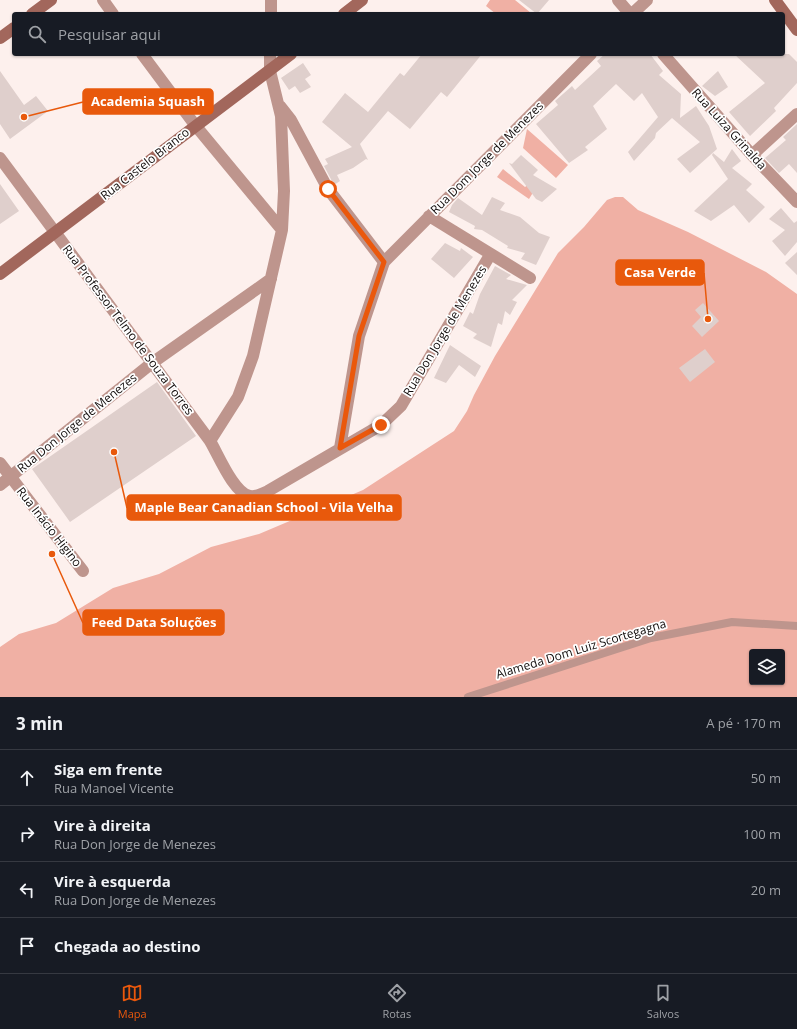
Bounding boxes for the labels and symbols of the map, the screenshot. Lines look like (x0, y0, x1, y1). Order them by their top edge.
street label: Rua Luiza Grinalda (688, 84, 771, 173)
callout: Academia Squash (83, 89, 213, 114)
text: Academia Squash (91, 92, 205, 110)
street label: Rua Dom Jorge de Menezes (426, 97, 547, 218)
street label: Rua Castelo Branco (97, 123, 193, 204)
route start (319, 180, 337, 198)
street label: Rua Professor Telmo de Souza Torres (59, 241, 198, 419)
callout: Casa Verde (616, 260, 704, 285)
street label: Rua Don Jorge de Menezes (399, 262, 491, 399)
text: Casa Verde (624, 263, 696, 281)
street label: Rua Don Jorge de Menezes (13, 369, 140, 476)
route end (372, 416, 390, 434)
street label: Rua Inácio Higino (13, 483, 86, 570)
callout: Maple Bear Canadian School - Vila Velha (127, 495, 401, 520)
text: Maple Bear Canadian School - Vila Velha (135, 498, 393, 516)
callout: Feed Data Soluções (83, 610, 224, 635)
text: Feed Data Soluções (91, 613, 217, 631)
street label: Alameda Dom Luiz Scortegagna (494, 615, 668, 683)

